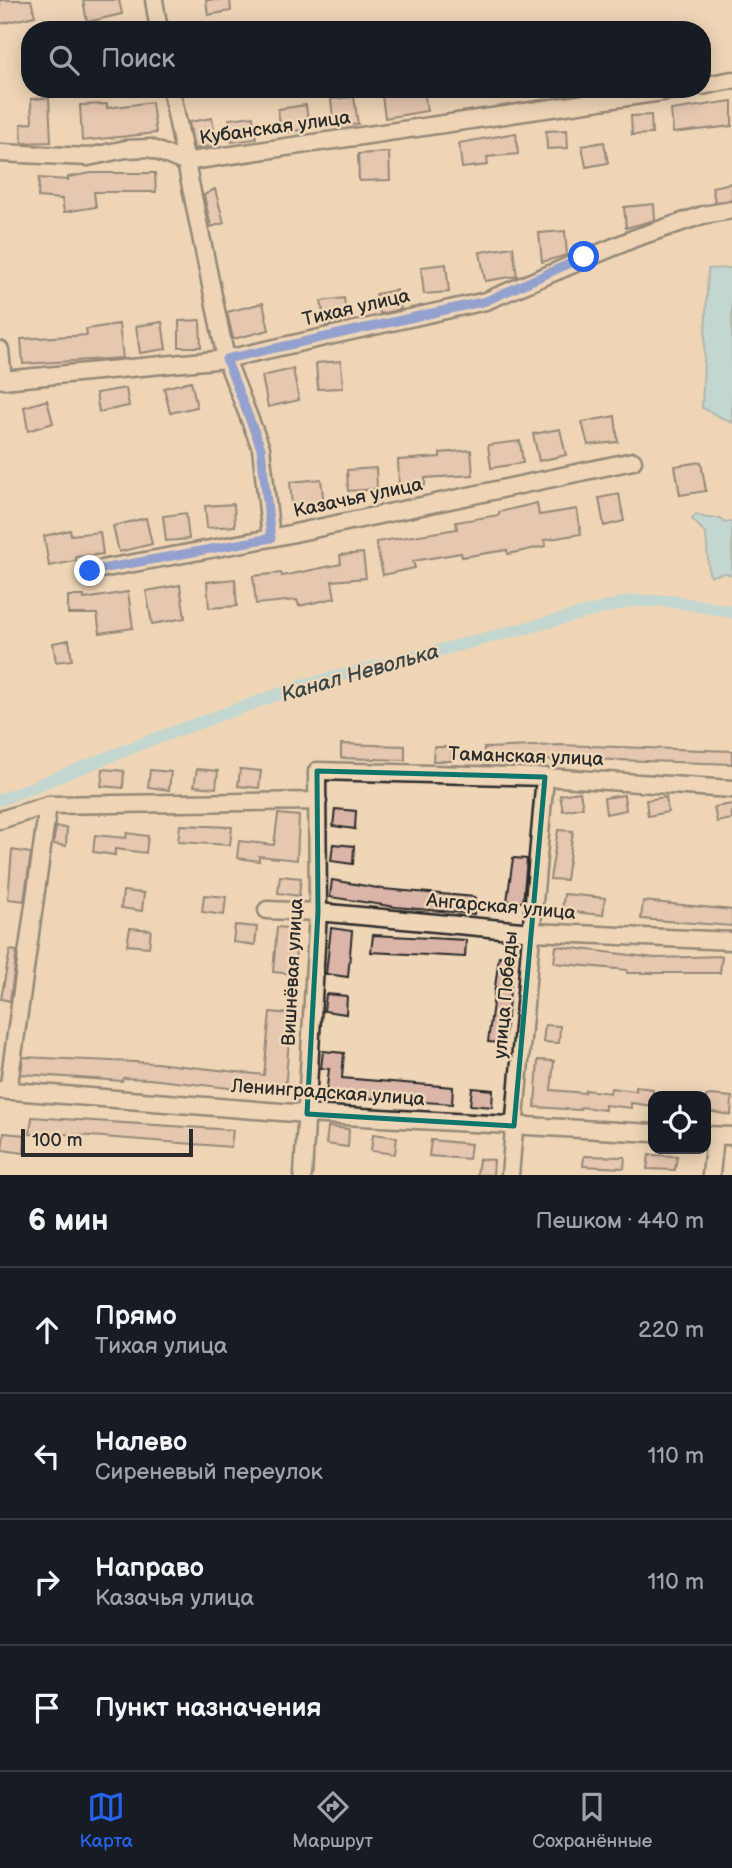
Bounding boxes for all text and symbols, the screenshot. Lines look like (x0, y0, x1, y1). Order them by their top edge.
search box (21, 21, 711, 98)
icon: search (45, 41, 83, 79)
text: Поиск (101, 44, 175, 75)
street label: Кубанская улица (198, 106, 352, 150)
route start (568, 241, 599, 272)
street label: Тихая улица (300, 284, 412, 332)
street label: Казачья улица (291, 473, 425, 523)
route end (74, 555, 105, 586)
water label: Канал Неволька (278, 639, 442, 707)
street label: Таманская улица (448, 743, 604, 771)
street label: Ангарская улица (424, 889, 577, 925)
street label: Вишнёвая улица (278, 898, 308, 1046)
street label: улица Победы (489, 930, 523, 1060)
street label: Ленинградская улица (229, 1075, 426, 1111)
map controls (648, 1091, 711, 1154)
button: locate (648, 1091, 711, 1154)
scale bar (21, 1126, 192, 1158)
text: 100 m (32, 1129, 83, 1152)
text: 6 мин (28, 1203, 109, 1239)
text: Пешком · 440 m (535, 1207, 704, 1235)
text: Прямо (95, 1301, 177, 1332)
icon: ahead (28, 1311, 66, 1349)
text: 220 m (638, 1316, 704, 1344)
text: Тихая улица (95, 1332, 228, 1360)
text: Налево (95, 1427, 187, 1458)
icon: left (28, 1437, 66, 1475)
text: 110 m (647, 1442, 704, 1470)
text: Сиреневый переулок (95, 1458, 323, 1486)
text: Направо (95, 1553, 204, 1584)
icon: right (28, 1563, 66, 1601)
text: 110 m (647, 1568, 704, 1596)
text: Казачья улица (95, 1584, 254, 1612)
icon: arrive (28, 1689, 66, 1727)
text: Пункт назначения (95, 1693, 321, 1724)
tab: Карта (80, 1788, 133, 1853)
tab: Маршрут (292, 1788, 373, 1853)
tab: Сохранённые (532, 1788, 652, 1853)

